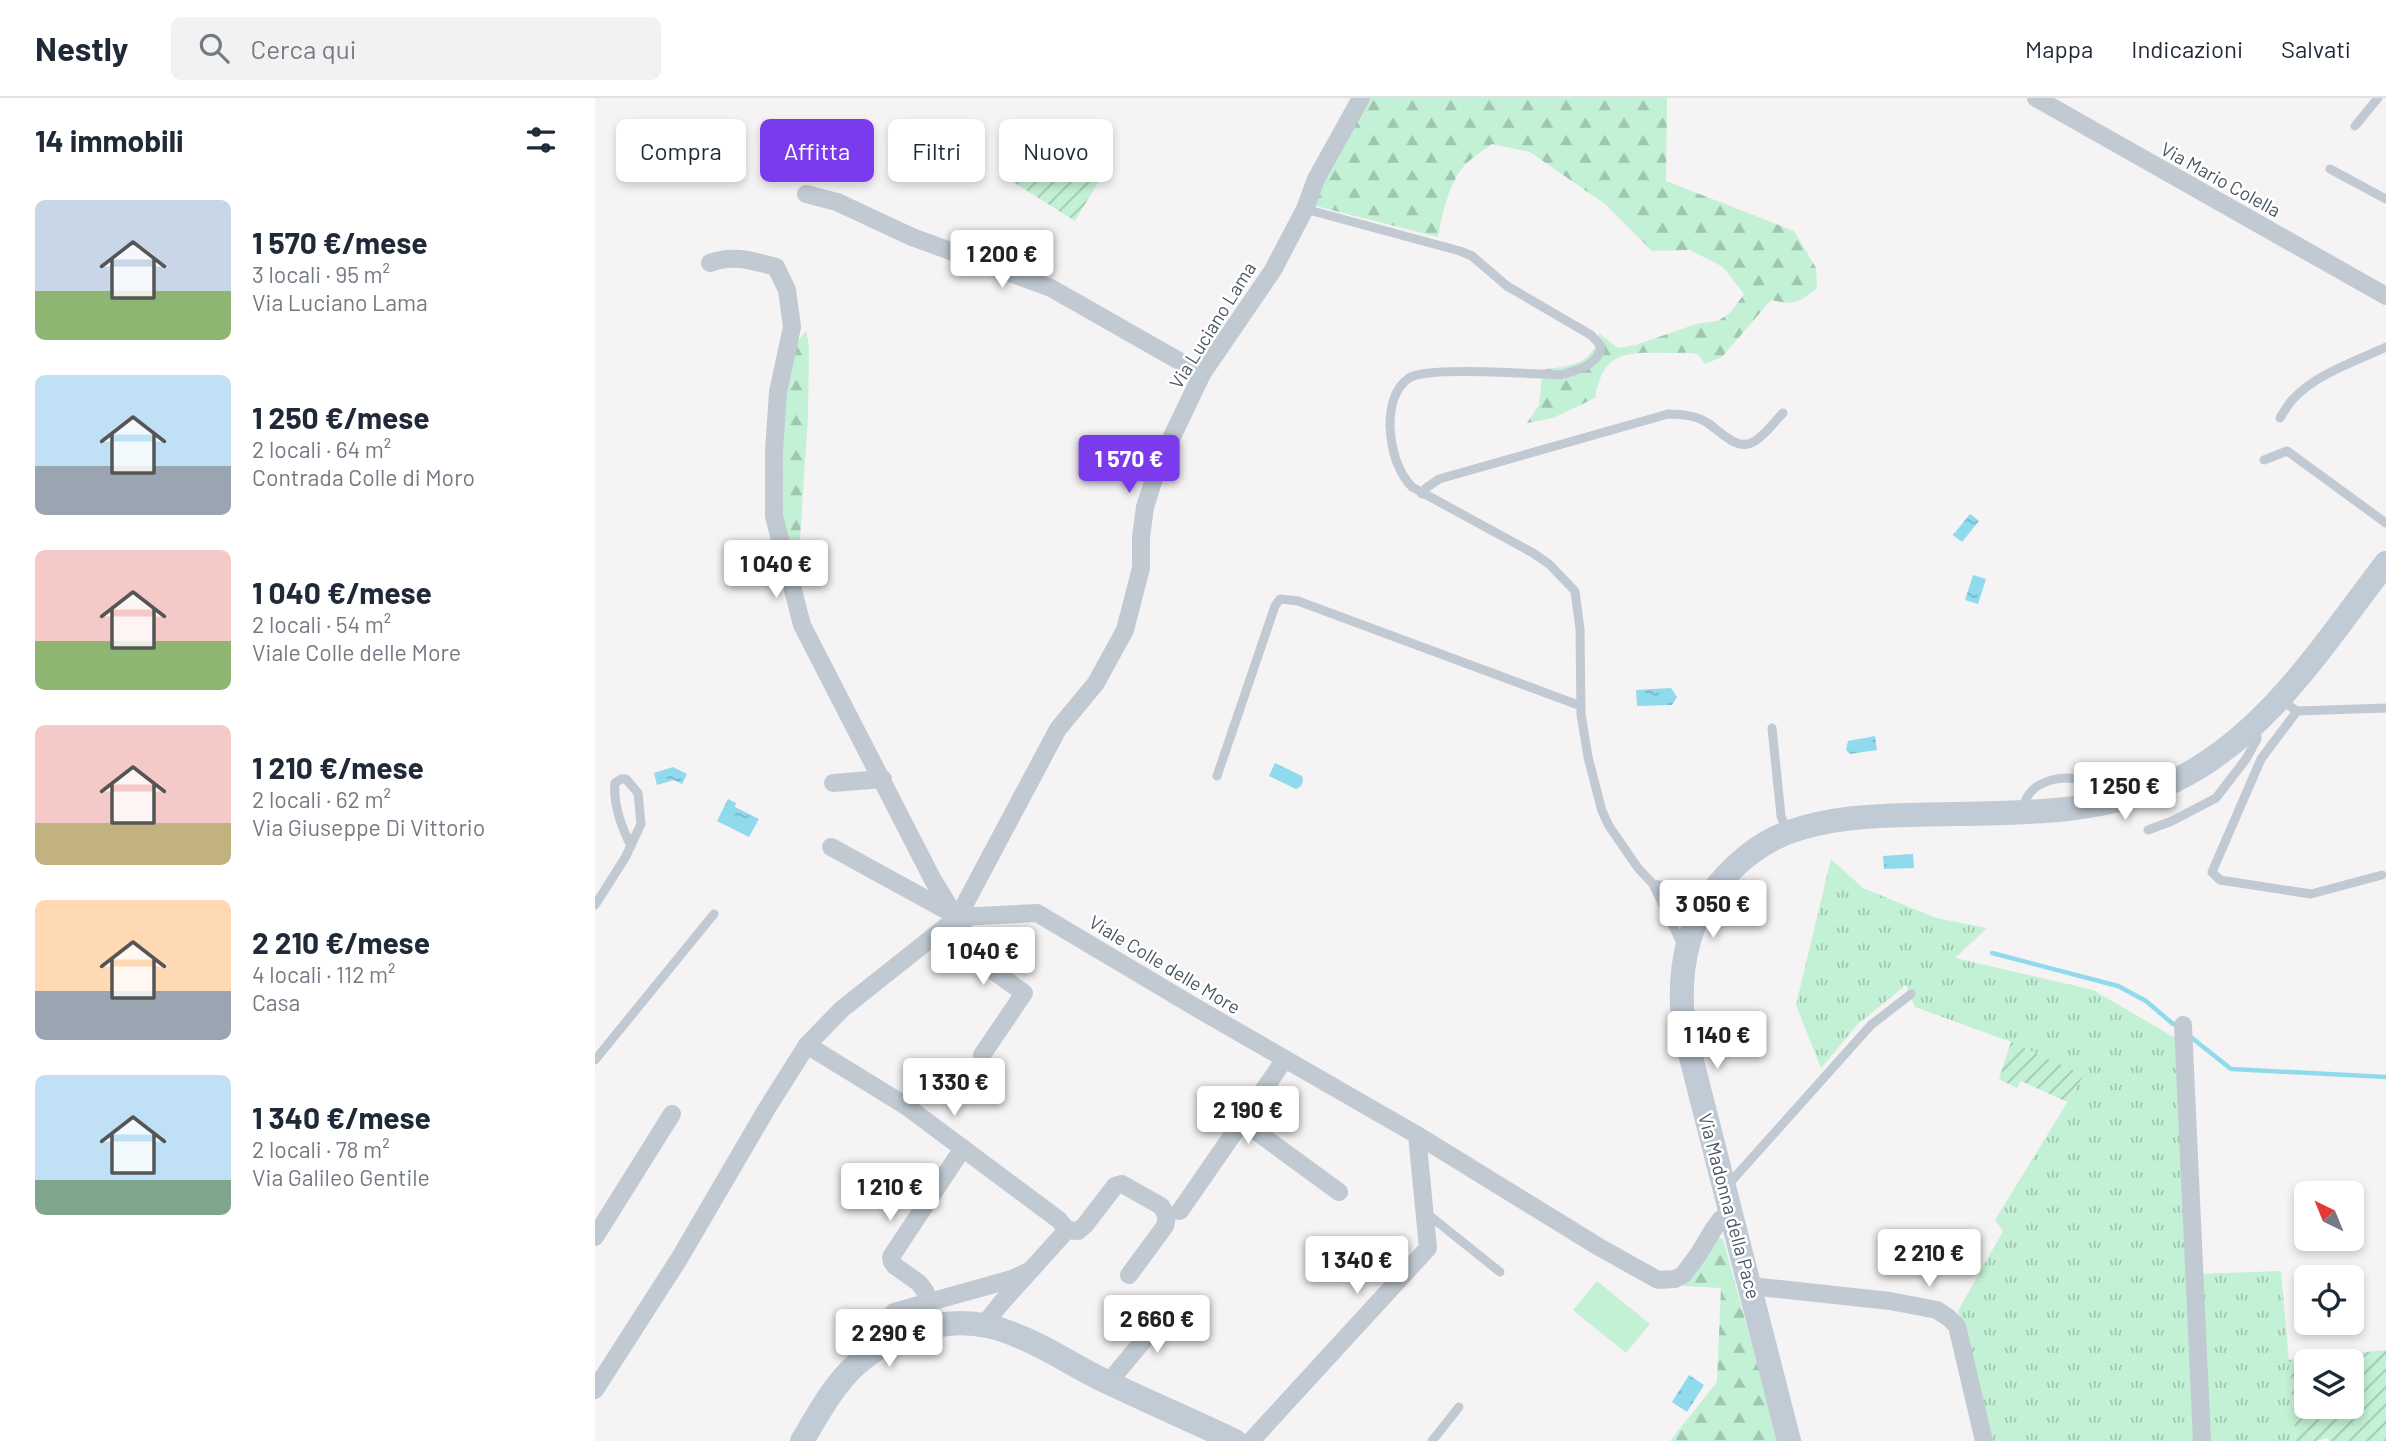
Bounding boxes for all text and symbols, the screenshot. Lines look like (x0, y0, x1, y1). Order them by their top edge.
search box (171, 17, 661, 80)
text: Nestly (35, 28, 129, 68)
icon: search (195, 29, 233, 67)
text: Cerca qui (251, 33, 356, 64)
text: Mappa (2025, 34, 2093, 63)
text: Indicazioni (2131, 34, 2243, 63)
text: Salvati (2281, 34, 2351, 63)
chip: Compra (616, 119, 746, 182)
chip: Affitta (760, 119, 874, 182)
chip: Filtri (888, 119, 985, 182)
chip: Nuovo (999, 119, 1113, 182)
icon: filters (522, 121, 560, 159)
text: 14 immobili (35, 122, 184, 158)
street label: Via Mario Colella (2157, 137, 2285, 221)
text: 1 570 €/mese (252, 224, 428, 260)
icon: home (91, 228, 175, 312)
pin: 1 200 € (937, 230, 1067, 290)
text: 1 200 € (966, 239, 1038, 267)
street label: Via Luciano Lama (1164, 257, 1260, 393)
text: 3 locali · 95 m² (252, 260, 390, 288)
text: Via Luciano Lama (252, 288, 428, 316)
text: 1 250 €/mese (252, 399, 430, 435)
icon: home (91, 403, 175, 487)
text: 2 locali · 64 m² (252, 435, 391, 463)
pin: 1 570 € (1064, 436, 1194, 495)
text: 1 570 € (1095, 444, 1163, 472)
text: Contrada Colle di Moro (252, 463, 475, 491)
pin: 1 040 € (711, 540, 841, 600)
text: 1 040 € (740, 549, 812, 577)
text: 1 040 €/mese (252, 574, 432, 610)
icon: home (91, 578, 175, 662)
text: 2 locali · 54 m² (252, 610, 391, 638)
text: Viale Colle delle More (252, 638, 461, 666)
text: 1 210 €/mese (252, 749, 424, 785)
icon: home (91, 753, 175, 837)
pin: 1 250 € (2060, 762, 2190, 822)
text: 1 250 € (2090, 771, 2160, 799)
text: 2 locali · 62 m² (252, 785, 391, 813)
text: Via Giuseppe Di Vittorio (252, 813, 485, 841)
pin: 3 050 € (1648, 880, 1778, 940)
text: 3 050 € (1676, 889, 1750, 917)
street label: Viale Colle delle More (1085, 910, 1245, 1018)
text: 2 210 €/mese (252, 924, 430, 960)
icon: home (91, 928, 175, 1012)
pin: 1 040 € (918, 928, 1048, 987)
text: 1 040 € (947, 936, 1019, 964)
text: 4 locali · 112 m² (252, 960, 396, 988)
text: Casa (252, 988, 300, 1016)
pin: 1 140 € (1652, 1012, 1782, 1071)
text: 1 140 € (1683, 1020, 1751, 1048)
pin: 1 330 € (889, 1058, 1019, 1118)
text: 1 330 € (919, 1067, 989, 1095)
pin: 2 190 € (1183, 1086, 1313, 1146)
text: 2 190 € (1213, 1095, 1283, 1123)
text: 1 340 €/mese (252, 1099, 431, 1135)
icon: home (91, 1103, 175, 1187)
street label: Via Madonna della Pace (1694, 1111, 1766, 1301)
text: 2 locali · 78 m² (252, 1135, 390, 1163)
text: Via Galileo Gentile (252, 1163, 430, 1191)
pin: 1 210 € (825, 1164, 955, 1223)
text: 1 210 € (857, 1172, 923, 1200)
north arrow (2294, 1181, 2364, 1251)
map controls (2294, 1181, 2364, 1419)
pin: 2 210 € (1864, 1230, 1994, 1289)
pin: 1 340 € (1292, 1236, 1422, 1296)
text: 2 210 € (1894, 1238, 1964, 1266)
text: 1 340 € (1321, 1245, 1393, 1273)
button: locate (2294, 1265, 2364, 1335)
pin: 2 660 € (1092, 1296, 1222, 1355)
text: 2 660 € (1120, 1304, 1194, 1332)
pin: 2 290 € (824, 1310, 954, 1369)
text: 2 290 € (852, 1318, 926, 1346)
button: layers (2294, 1349, 2364, 1419)

